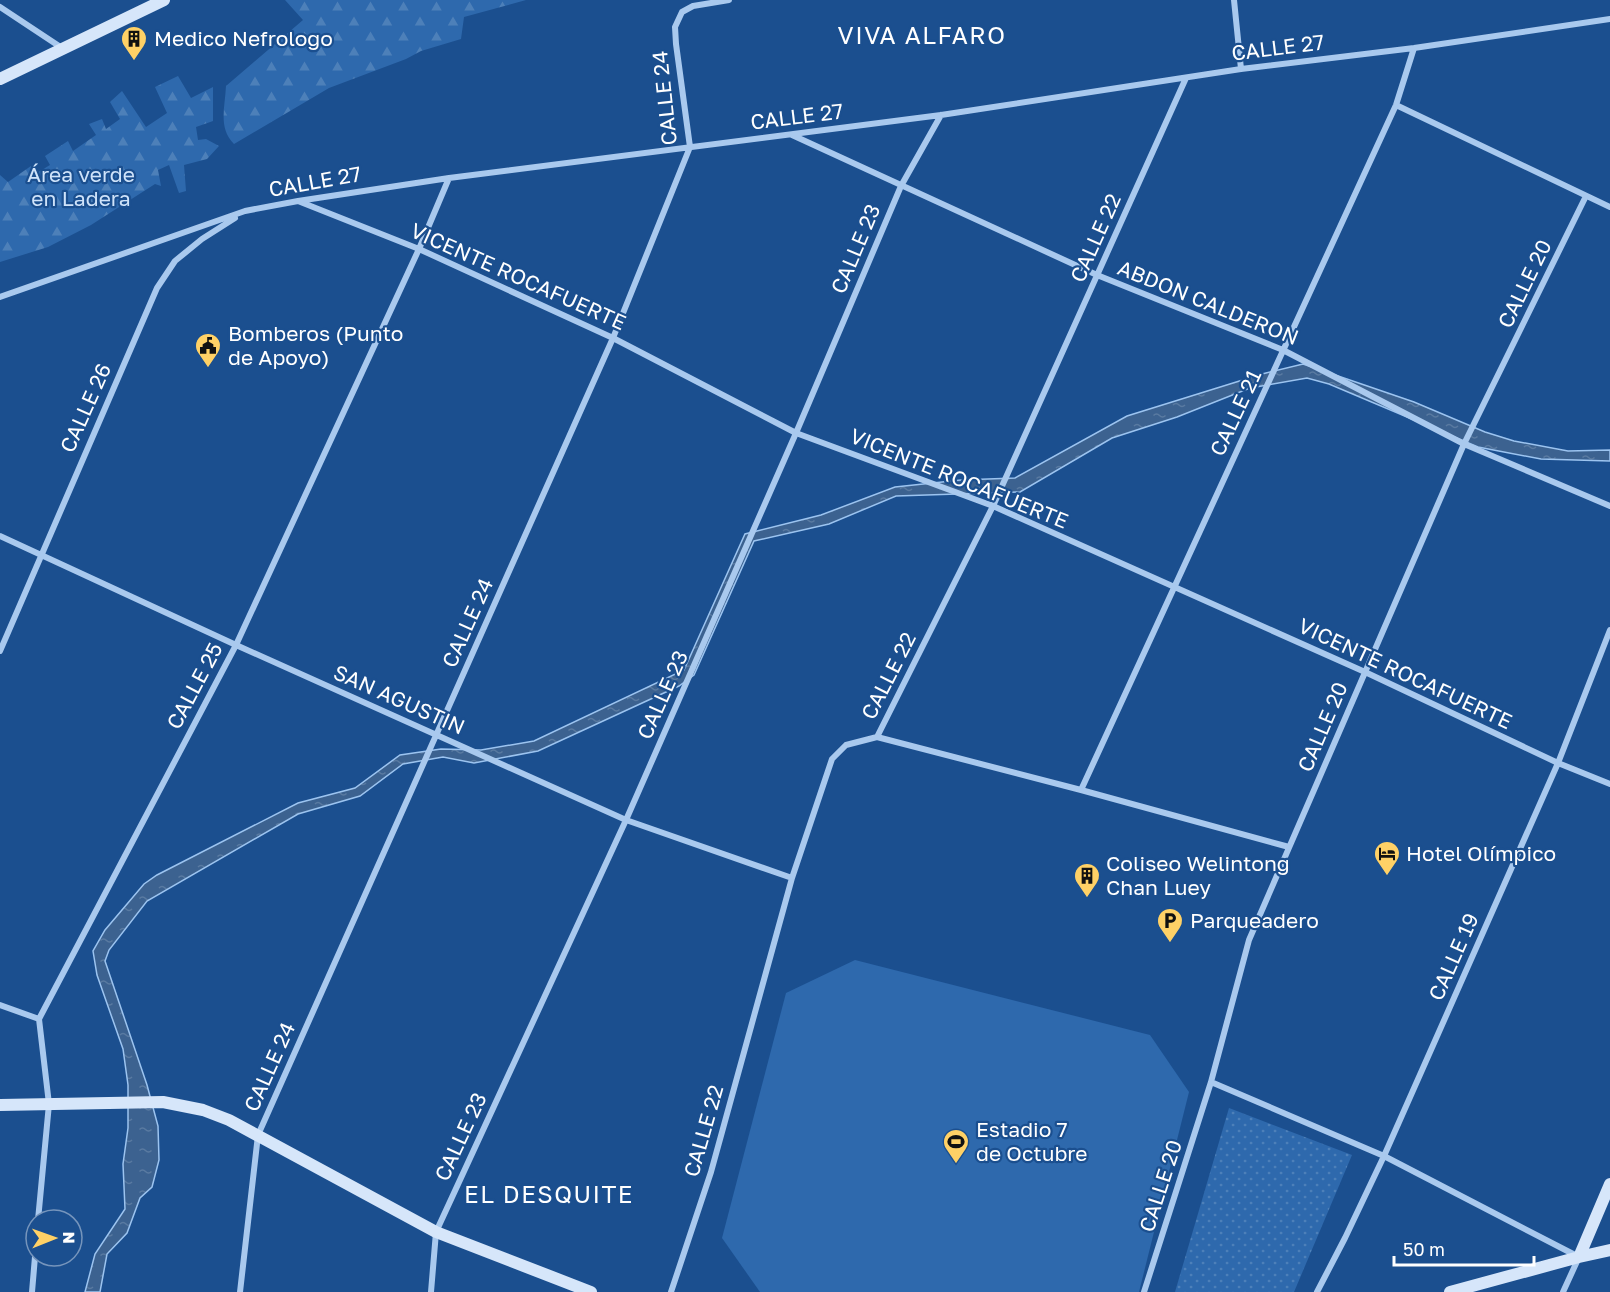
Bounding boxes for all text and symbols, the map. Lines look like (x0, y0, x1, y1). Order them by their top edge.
district label: VIVA ALFARO (838, 20, 1006, 49)
building icon: Medico Nefrologo (119, 24, 149, 62)
place label: Medico Nefrologo (154, 25, 333, 51)
street label: CALLE 27 (1230, 28, 1326, 66)
street label: CALLE 24 (646, 50, 682, 147)
street label: CALLE 27 (749, 97, 845, 135)
street label: CALLE 27 (267, 160, 363, 202)
park label: Área verde en Ladera (27, 161, 135, 211)
street label: CALLE 22 (1064, 189, 1126, 286)
street label: CALLE 23 (825, 200, 885, 297)
street label: VICENTE ROCAFUERTE (407, 217, 630, 335)
street label: CALLE 20 (1492, 235, 1557, 332)
street label: ABDON CALDERON (1114, 254, 1303, 350)
place label: Bomberos (Punto de Apoyo) (228, 320, 403, 370)
public building icon: Bomberos (Punto de Apoyo) (193, 331, 223, 369)
street label: CALLE 26 (54, 359, 116, 456)
street label: CALLE 21 (1204, 365, 1266, 460)
street label: VICENTE ROCAFUERTE (846, 422, 1072, 534)
street label: CALLE 24 (436, 574, 498, 671)
street label: VICENTE ROCAFUERTE (1294, 612, 1517, 734)
street label: CALLE 22 (855, 628, 921, 723)
street label: CALLE 25 (161, 638, 228, 733)
street label: CALLE 23 (631, 646, 693, 743)
street label: SAN AGUSTIN (330, 659, 469, 740)
street label: CALLE 20 (1292, 678, 1353, 775)
hotel icon: Hotel Olímpico (1372, 839, 1402, 877)
place label: Hotel Olímpico (1406, 840, 1556, 866)
place label: Coliseo Welintong Chan Luey (1106, 850, 1290, 900)
building icon: Coliseo Welintong Chan Luey (1072, 861, 1102, 899)
parking icon: Parqueadero (1155, 906, 1185, 944)
place label: Parqueadero (1190, 907, 1319, 933)
street label: CALLE 19 (1422, 909, 1484, 1004)
street label: CALLE 24 (238, 1018, 300, 1115)
street label: CALLE 22 (678, 1082, 729, 1180)
street label: CALLE 23 (428, 1088, 492, 1185)
place label: Estadio 7 de Octubre (976, 1116, 1088, 1166)
sports icon: Estadio 7 de Octubre (941, 1127, 971, 1165)
street label: CALLE 20 (1133, 1136, 1187, 1235)
district label: EL DESQUITE (464, 1179, 634, 1208)
north arrow (24, 1208, 84, 1268)
scale bar (1394, 1229, 1534, 1267)
text: N (59, 1231, 79, 1244)
text: 50 m (1403, 1238, 1445, 1260)

